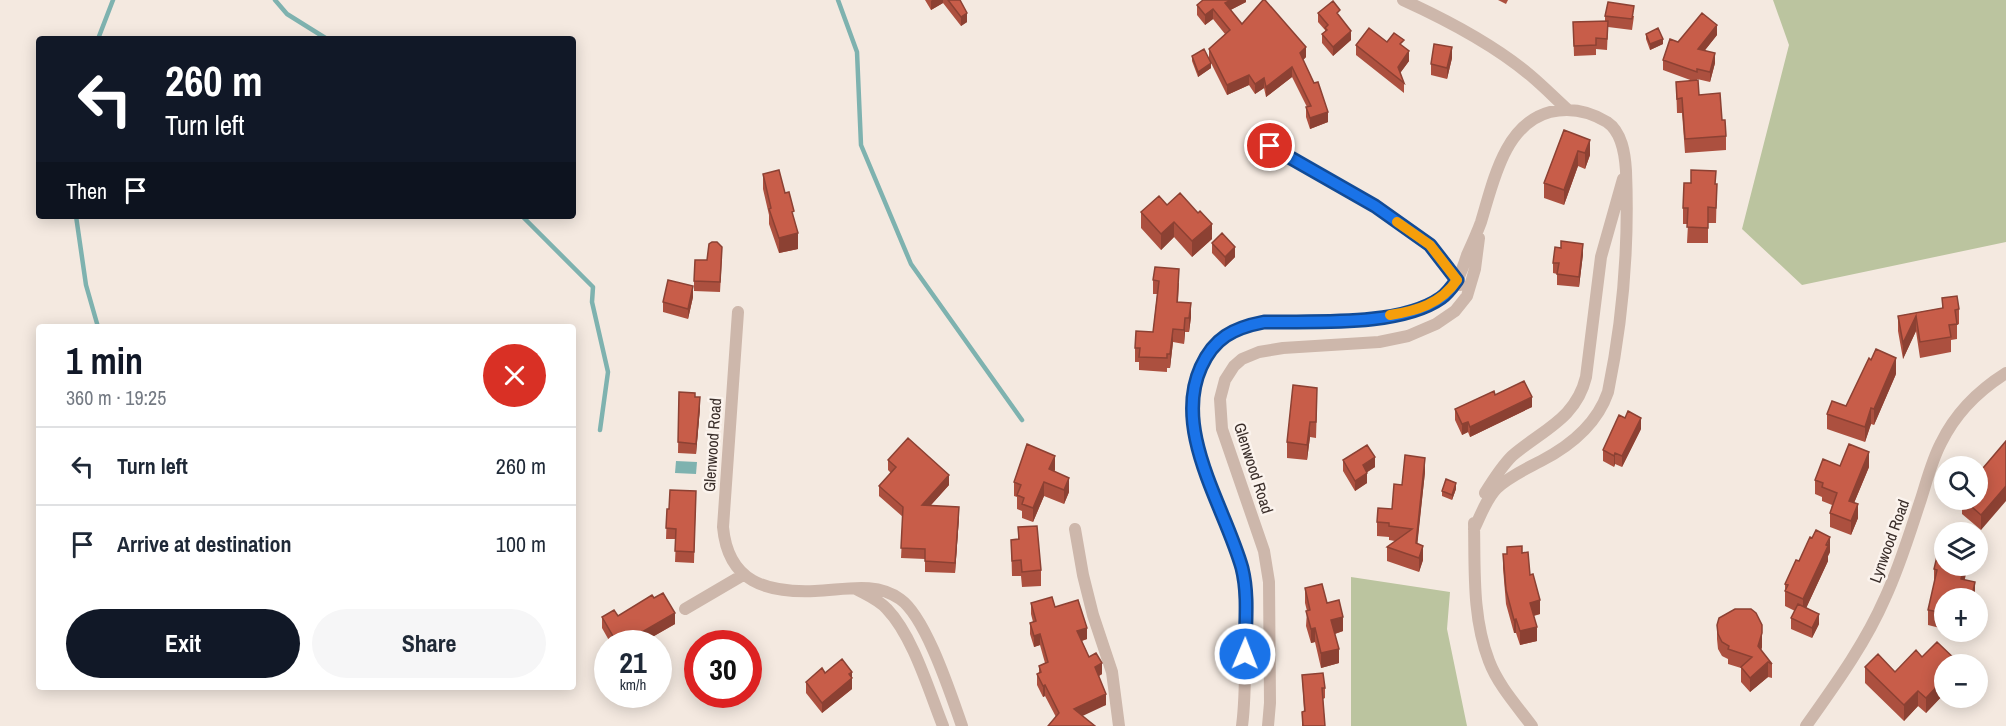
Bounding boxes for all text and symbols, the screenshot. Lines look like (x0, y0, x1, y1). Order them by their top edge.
text: 260 m (165, 53, 263, 109)
icon: left (66, 60, 144, 138)
text: Turn left (165, 107, 244, 143)
pin (1244, 120, 1295, 171)
icon: arrive (1253, 129, 1286, 162)
icon: arrive (119, 174, 152, 207)
text: Then (66, 176, 107, 206)
text: 1 min (66, 337, 143, 385)
button: close (483, 344, 546, 407)
text: 360 m · 19:25 (66, 384, 166, 411)
street label: Glenwood Road (698, 397, 726, 493)
street label: Glenwood Road (1229, 420, 1279, 516)
icon: left (66, 450, 99, 483)
text: Turn left (117, 451, 188, 481)
text: 260 m (496, 451, 546, 481)
map controls (1934, 456, 1988, 708)
button: search (1934, 456, 1988, 510)
street label: Lynwood Road (1864, 496, 1914, 586)
button: layers (1934, 522, 1988, 576)
icon: arrive (66, 528, 99, 561)
text: Arrive at destination (117, 529, 291, 559)
text: 100 m (496, 529, 546, 559)
button: + (1934, 588, 1988, 642)
button: Exit (66, 609, 300, 678)
button: Share (312, 609, 546, 678)
position arrow (1213, 622, 1277, 686)
speed limit sign: 30 (684, 630, 762, 708)
text: 21 (619, 642, 647, 682)
button: − (1934, 654, 1988, 708)
text: km/h (620, 674, 646, 695)

